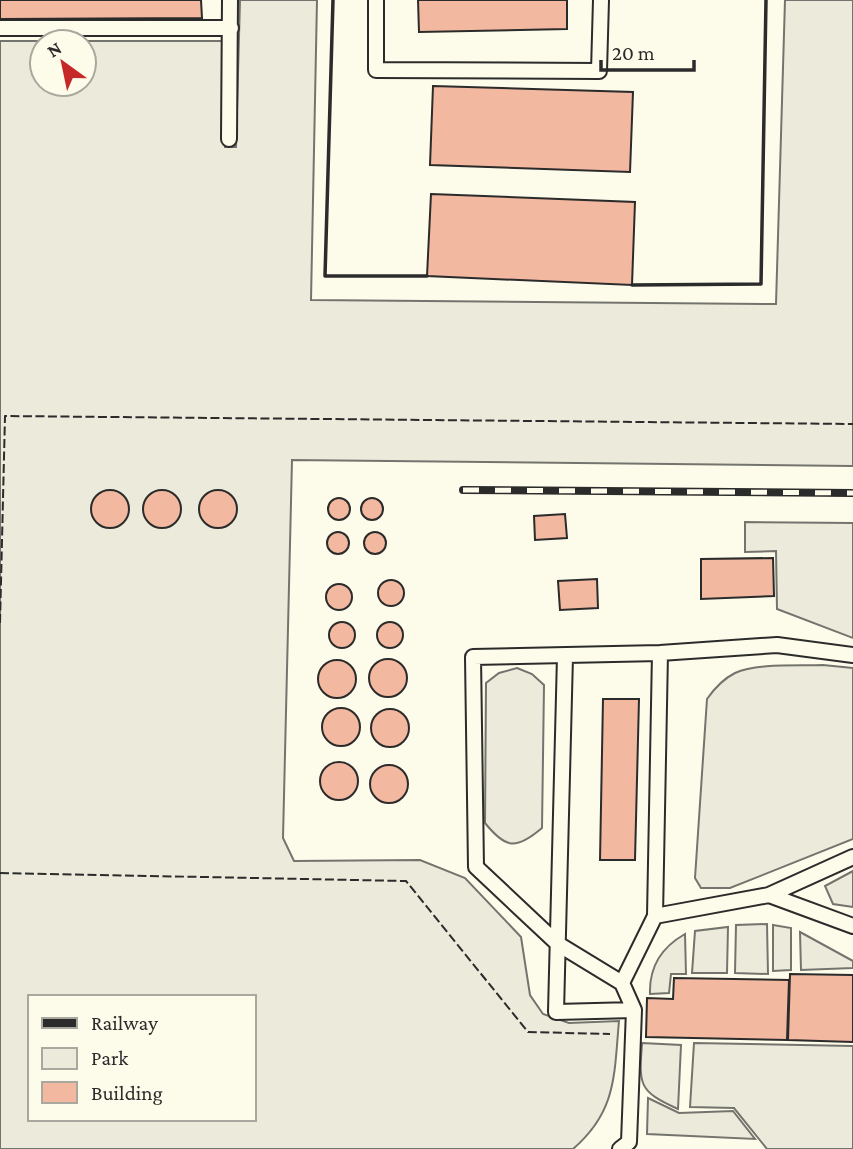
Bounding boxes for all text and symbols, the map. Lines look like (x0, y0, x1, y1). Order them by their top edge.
north arrow (28, 28, 98, 98)
scale bar (601, 28, 694, 72)
text: N (43, 37, 65, 61)
text: 20 m (612, 41, 655, 65)
legend (28, 995, 256, 1121)
text: Railway (91, 1011, 158, 1035)
text: Park (91, 1046, 128, 1070)
text: Building (91, 1081, 163, 1105)

